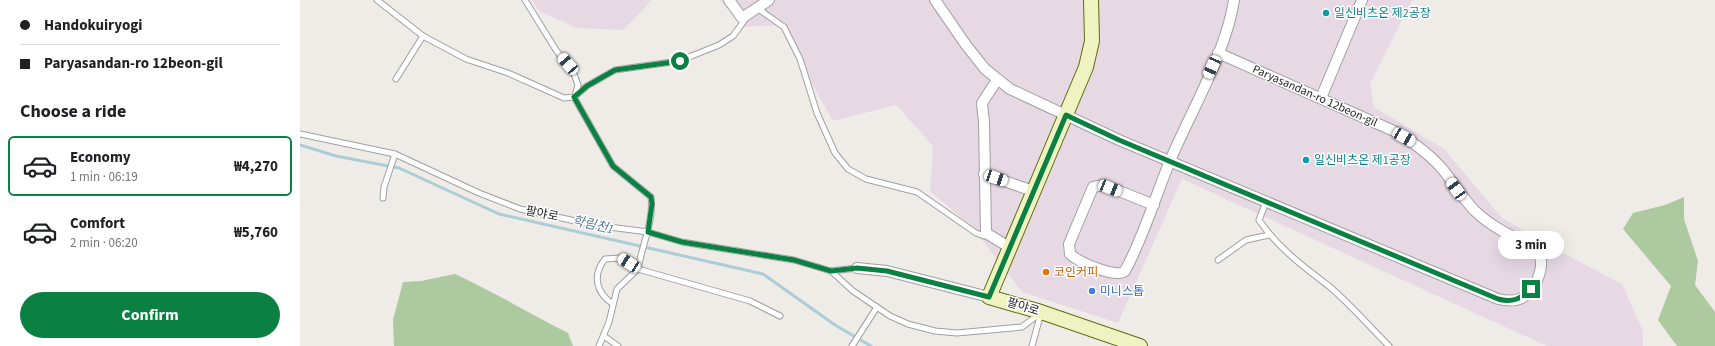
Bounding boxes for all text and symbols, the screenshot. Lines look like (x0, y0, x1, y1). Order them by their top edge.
place label: 일신비츠온 제2공장 (1334, 5, 1431, 22)
marker: 일신비츠온 제2공장 (1321, 8, 1331, 18)
text: Handokuiryogi (44, 15, 142, 36)
car (556, 51, 580, 77)
route start (671, 52, 689, 70)
text: Paryasandan-ro 12beon-gil (44, 53, 223, 74)
car (1202, 54, 1222, 80)
street label: Paryasandan-ro 12beon-gil (1250, 61, 1380, 131)
text: Choose a ride (20, 99, 126, 124)
car (1391, 126, 1417, 148)
text: Economy (70, 147, 131, 168)
icon: car (22, 148, 58, 184)
place label: 일신비츠온 제1공장 (1314, 152, 1411, 169)
marker: 일신비츠온 제1공장 (1301, 155, 1311, 165)
text: ₩4,270 (234, 156, 278, 177)
text: 1 min · 06:19 (70, 168, 138, 186)
car (983, 168, 1009, 188)
car (1444, 176, 1468, 202)
car (1097, 178, 1123, 198)
street label: 팔야로 (524, 202, 560, 226)
water label: 학림천1 (570, 211, 616, 239)
text: Comfort (70, 213, 125, 234)
icon: car (22, 214, 58, 250)
text: ₩5,760 (234, 222, 278, 243)
callout: 3 min (1498, 231, 1564, 259)
text: 2 min · 06:20 (70, 234, 138, 252)
text: 3 min (1515, 236, 1547, 254)
car (616, 252, 642, 274)
place label: 코인커피 (1054, 264, 1098, 281)
marker: 코인커피 (1041, 267, 1051, 277)
route end (1522, 280, 1540, 298)
place label: 미니스톱 (1100, 283, 1144, 300)
marker: 미니스톱 (1087, 286, 1097, 296)
button: Confirm (20, 292, 280, 338)
street label: 팔야로 (1005, 294, 1041, 320)

